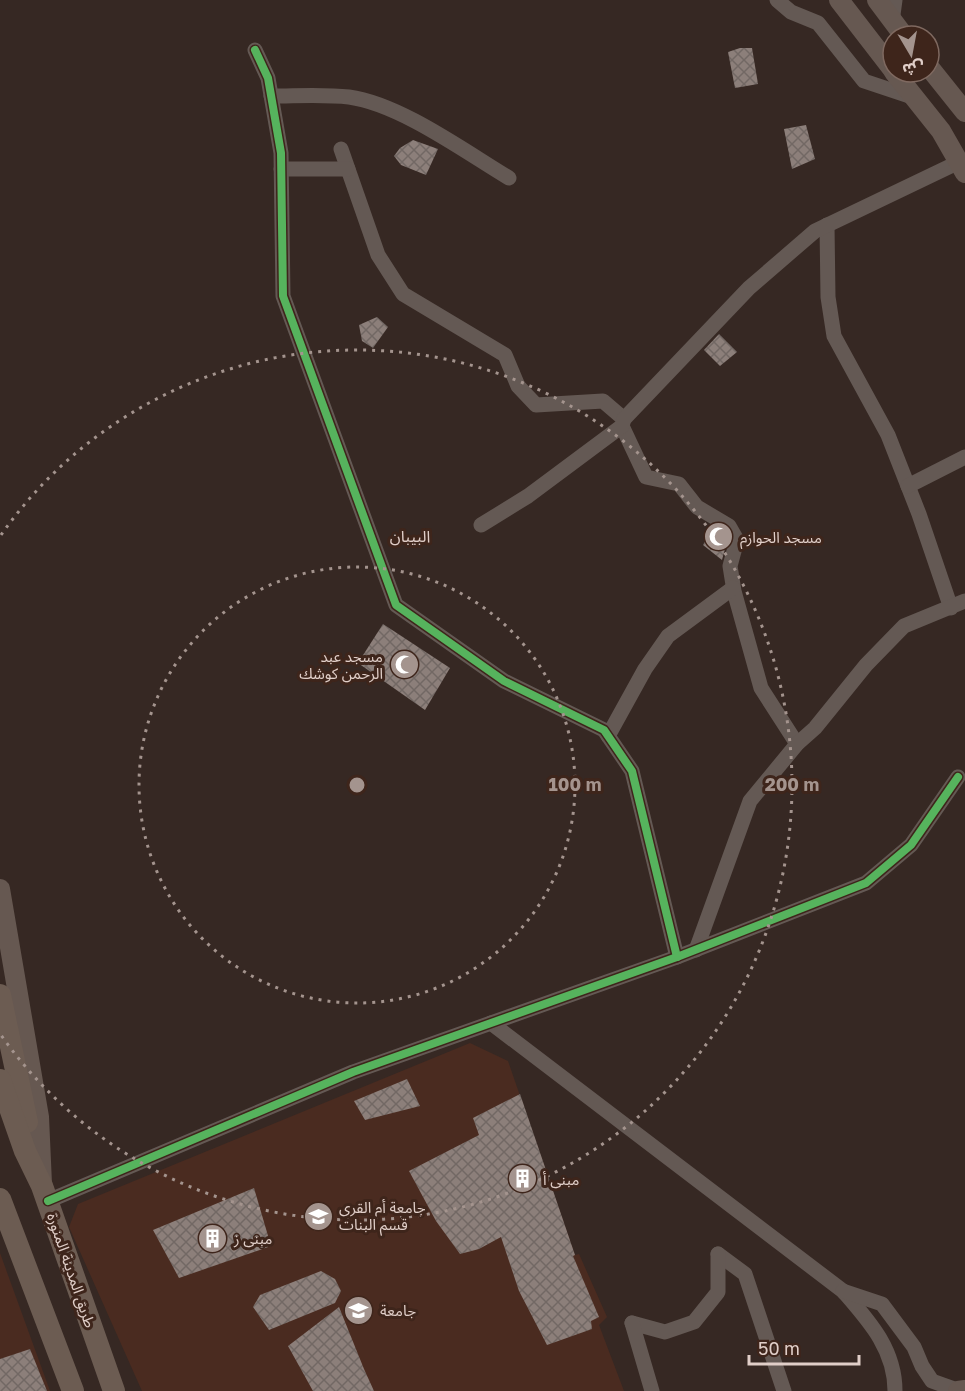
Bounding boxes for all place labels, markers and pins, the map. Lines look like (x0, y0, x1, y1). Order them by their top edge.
mosque icon: مسجد الحوازم (703, 521, 735, 553)
place label: مسجد الحوازم (740, 528, 822, 549)
place label: مسجد عبد الرحمن كوشك (299, 647, 383, 683)
mosque icon: مسجد عبد الرحمن كوشك (388, 649, 420, 681)
centre of rings (347, 775, 367, 795)
building icon: مبنى أ (506, 1163, 538, 1195)
place label: مبنى أ (543, 1170, 579, 1189)
place label: جامعة أم القرى قسم البنات (339, 1198, 426, 1236)
school or university icon: جامعة أم القرى قسم البنات (302, 1200, 334, 1232)
building icon: مبنى ز (197, 1222, 229, 1254)
place label: مبنى ز (233, 1229, 272, 1248)
school or university icon: جامعة (343, 1294, 375, 1326)
place label: جامعة (380, 1301, 416, 1319)

